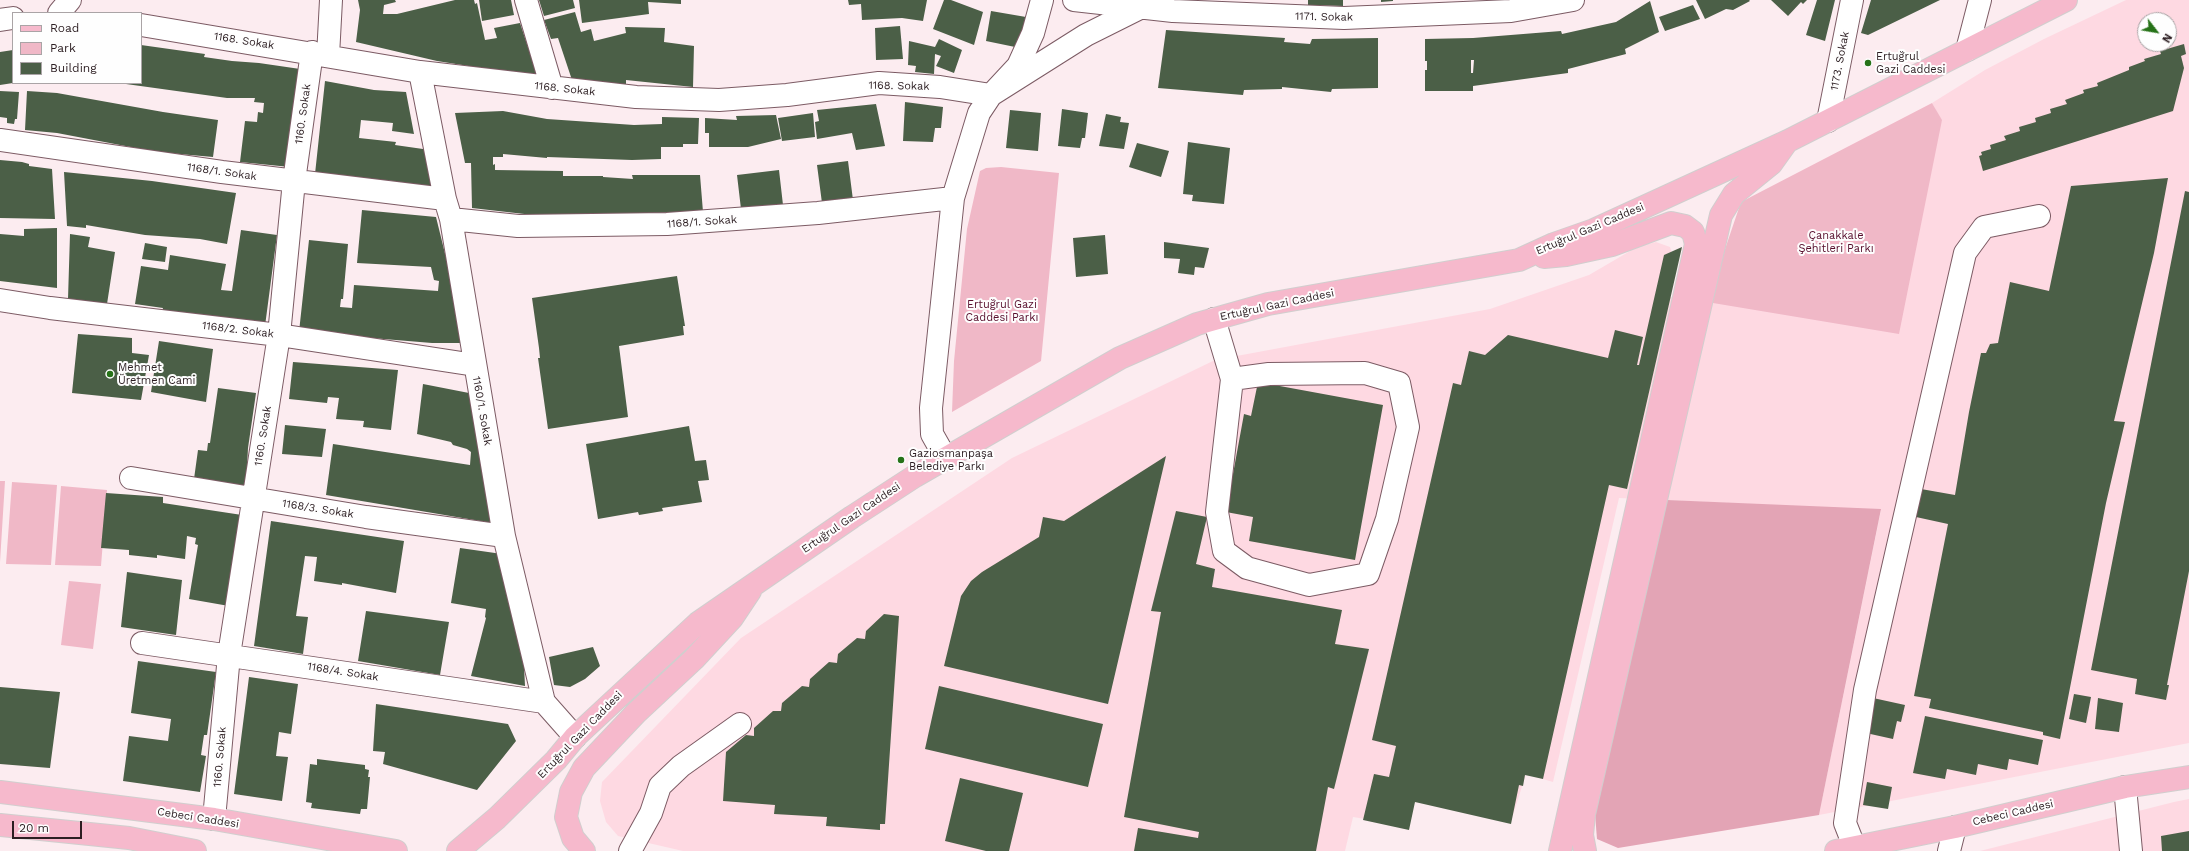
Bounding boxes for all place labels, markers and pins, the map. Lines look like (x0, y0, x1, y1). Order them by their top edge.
place label: Ertuğrul Gazi Caddesi (1876, 50, 1945, 76)
marker: Ertuğrul Gazi Caddesi (1863, 58, 1873, 68)
place label: Mehmet Üretmen Cami (118, 361, 195, 387)
marker: Mehmet Üretmen Cami (105, 369, 115, 379)
place label: Gaziosmanpaşa Belediye Parkı (909, 447, 993, 473)
marker: Gaziosmanpaşa Belediye Parkı (896, 455, 906, 465)

